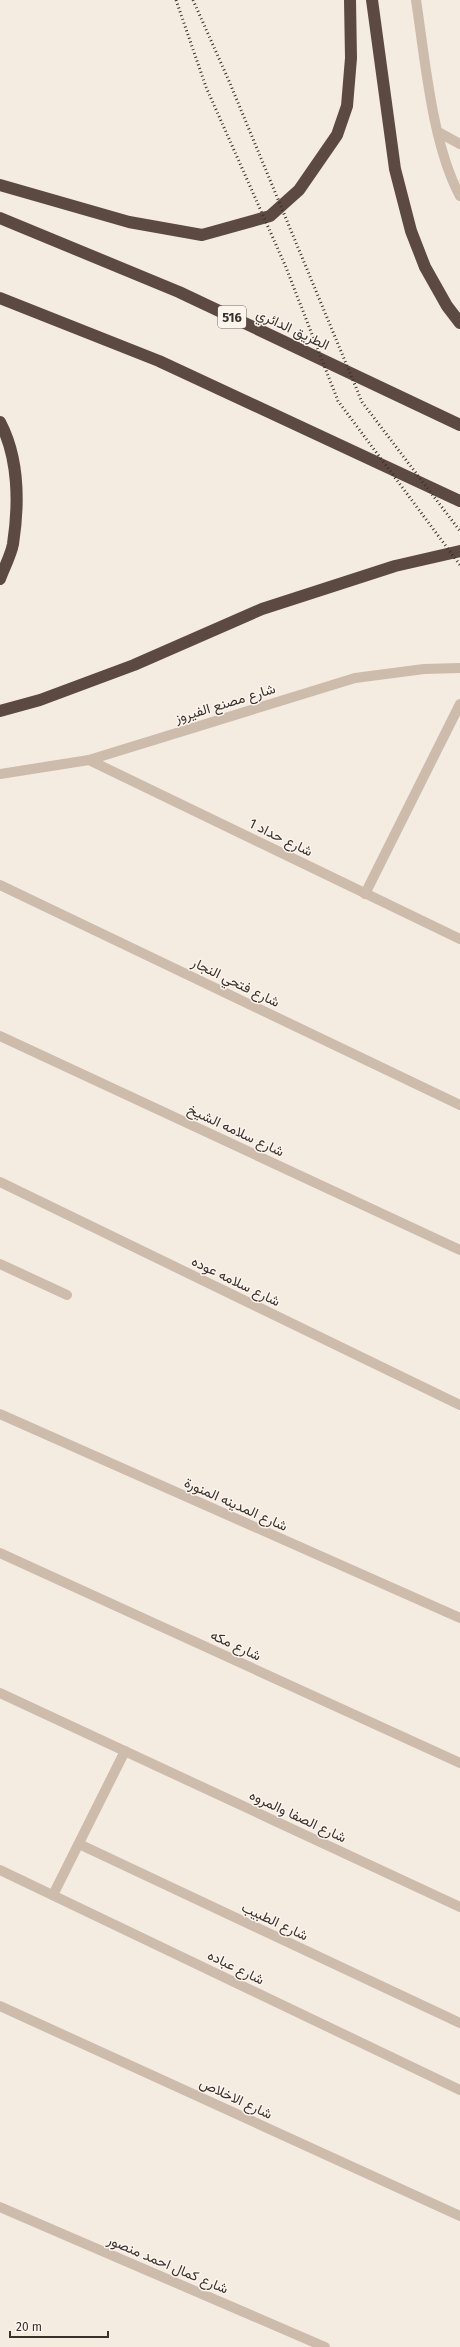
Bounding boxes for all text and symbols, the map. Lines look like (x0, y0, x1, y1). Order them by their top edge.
street label: الطريق الدائري (252, 305, 332, 356)
road number: 516 (218, 306, 246, 328)
street label: شارع مصنع الفيروز (172, 680, 278, 729)
street label: شارع حداد 1 (245, 815, 315, 862)
street label: شارع فتحي النجار (187, 953, 282, 1014)
street label: شارع سلامه الشيخ (184, 1101, 287, 1162)
street label: شارع سلامه عوده (188, 1253, 283, 1312)
street label: شارع المدينه المنورة (181, 1474, 290, 1537)
street label: شارع مكه (207, 1626, 264, 1666)
street label: شارع الصفا والمروه (246, 1787, 349, 1848)
street label: شارع الطبيب (238, 1899, 311, 1946)
street label: شارع عباده (204, 1946, 267, 1990)
street label: شارع الاخلاص (196, 2074, 275, 2125)
street label: شارع كمال احمد منصور (103, 2231, 231, 2299)
scale bar (10, 2313, 108, 2339)
text: 20 m (16, 2320, 42, 2334)

